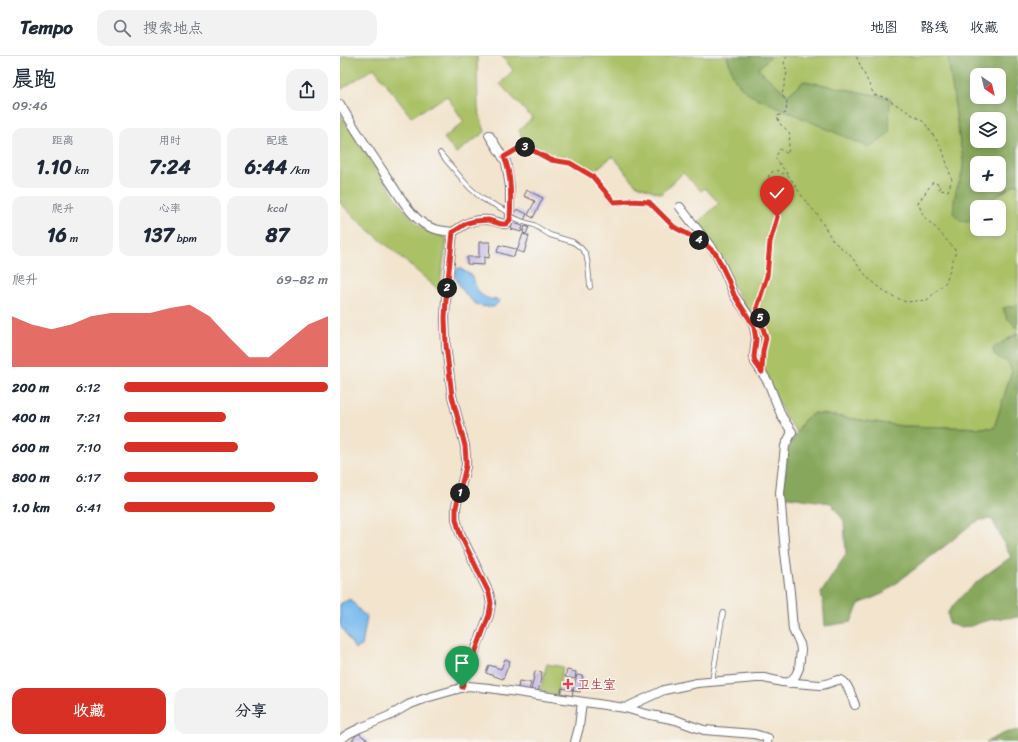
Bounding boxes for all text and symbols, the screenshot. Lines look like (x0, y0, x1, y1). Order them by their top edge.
search box (97, 10, 377, 46)
text: Tempo (20, 11, 73, 44)
text: 搜索地点 (143, 15, 203, 41)
text: 地图 (870, 15, 898, 40)
text: 路线 (920, 15, 948, 40)
text: 收藏 (970, 15, 998, 40)
icon: search (111, 17, 133, 39)
text: 晨跑 (12, 59, 56, 98)
north arrow (970, 68, 1006, 104)
map controls (970, 68, 1006, 236)
button: share (286, 69, 328, 111)
text: 09:46 (12, 94, 48, 117)
button: layers (970, 112, 1006, 148)
text: 距离 (52, 131, 74, 150)
text: 用时 (159, 131, 181, 150)
text: 配速 (266, 131, 288, 150)
pin: 3 (515, 137, 535, 157)
text: 3 (522, 137, 528, 156)
text: 1.10 (36, 150, 72, 185)
text: 7:24 (149, 150, 191, 185)
text: 6:44 (245, 150, 287, 185)
button: + (970, 156, 1006, 192)
text: km (72, 161, 89, 180)
text: /km (287, 161, 310, 180)
pin (760, 176, 794, 217)
icon: check (766, 182, 788, 204)
text: 爬升 (52, 199, 74, 218)
text: 心率 (159, 199, 181, 218)
text: kcal (267, 199, 287, 218)
button: − (970, 200, 1006, 236)
text: 16 (47, 218, 67, 253)
text: 137 (143, 218, 174, 253)
text: 87 (266, 218, 289, 253)
text: m (67, 229, 78, 248)
text: bpm (174, 229, 197, 248)
pin: 4 (689, 230, 709, 250)
text: 4 (696, 230, 702, 249)
text: 爬升 (12, 268, 38, 291)
text: 69–82 m (277, 268, 328, 291)
pin: 2 (437, 278, 457, 298)
text: 2 (444, 278, 450, 297)
pin: 5 (750, 308, 770, 328)
text: 5 (757, 308, 763, 327)
text: 200 m (12, 376, 49, 399)
text: 6:12 (76, 376, 100, 399)
text: 400 m (12, 406, 50, 429)
text: 7:21 (76, 406, 100, 429)
text: 600 m (12, 436, 49, 459)
text: 7:10 (76, 436, 101, 459)
text: 800 m (12, 466, 50, 489)
text: 6:17 (76, 466, 100, 489)
pin: 1 (450, 483, 470, 503)
text: 1 (458, 483, 462, 502)
text: 1.0 km (12, 496, 50, 519)
text: 6:41 (76, 496, 101, 519)
pin (445, 646, 479, 687)
icon: arrive (451, 652, 473, 674)
place label: 卫生室 (577, 673, 616, 696)
marker: 卫生室 (562, 678, 574, 690)
button: 收藏 (12, 688, 166, 734)
button: 分享 (174, 688, 328, 734)

